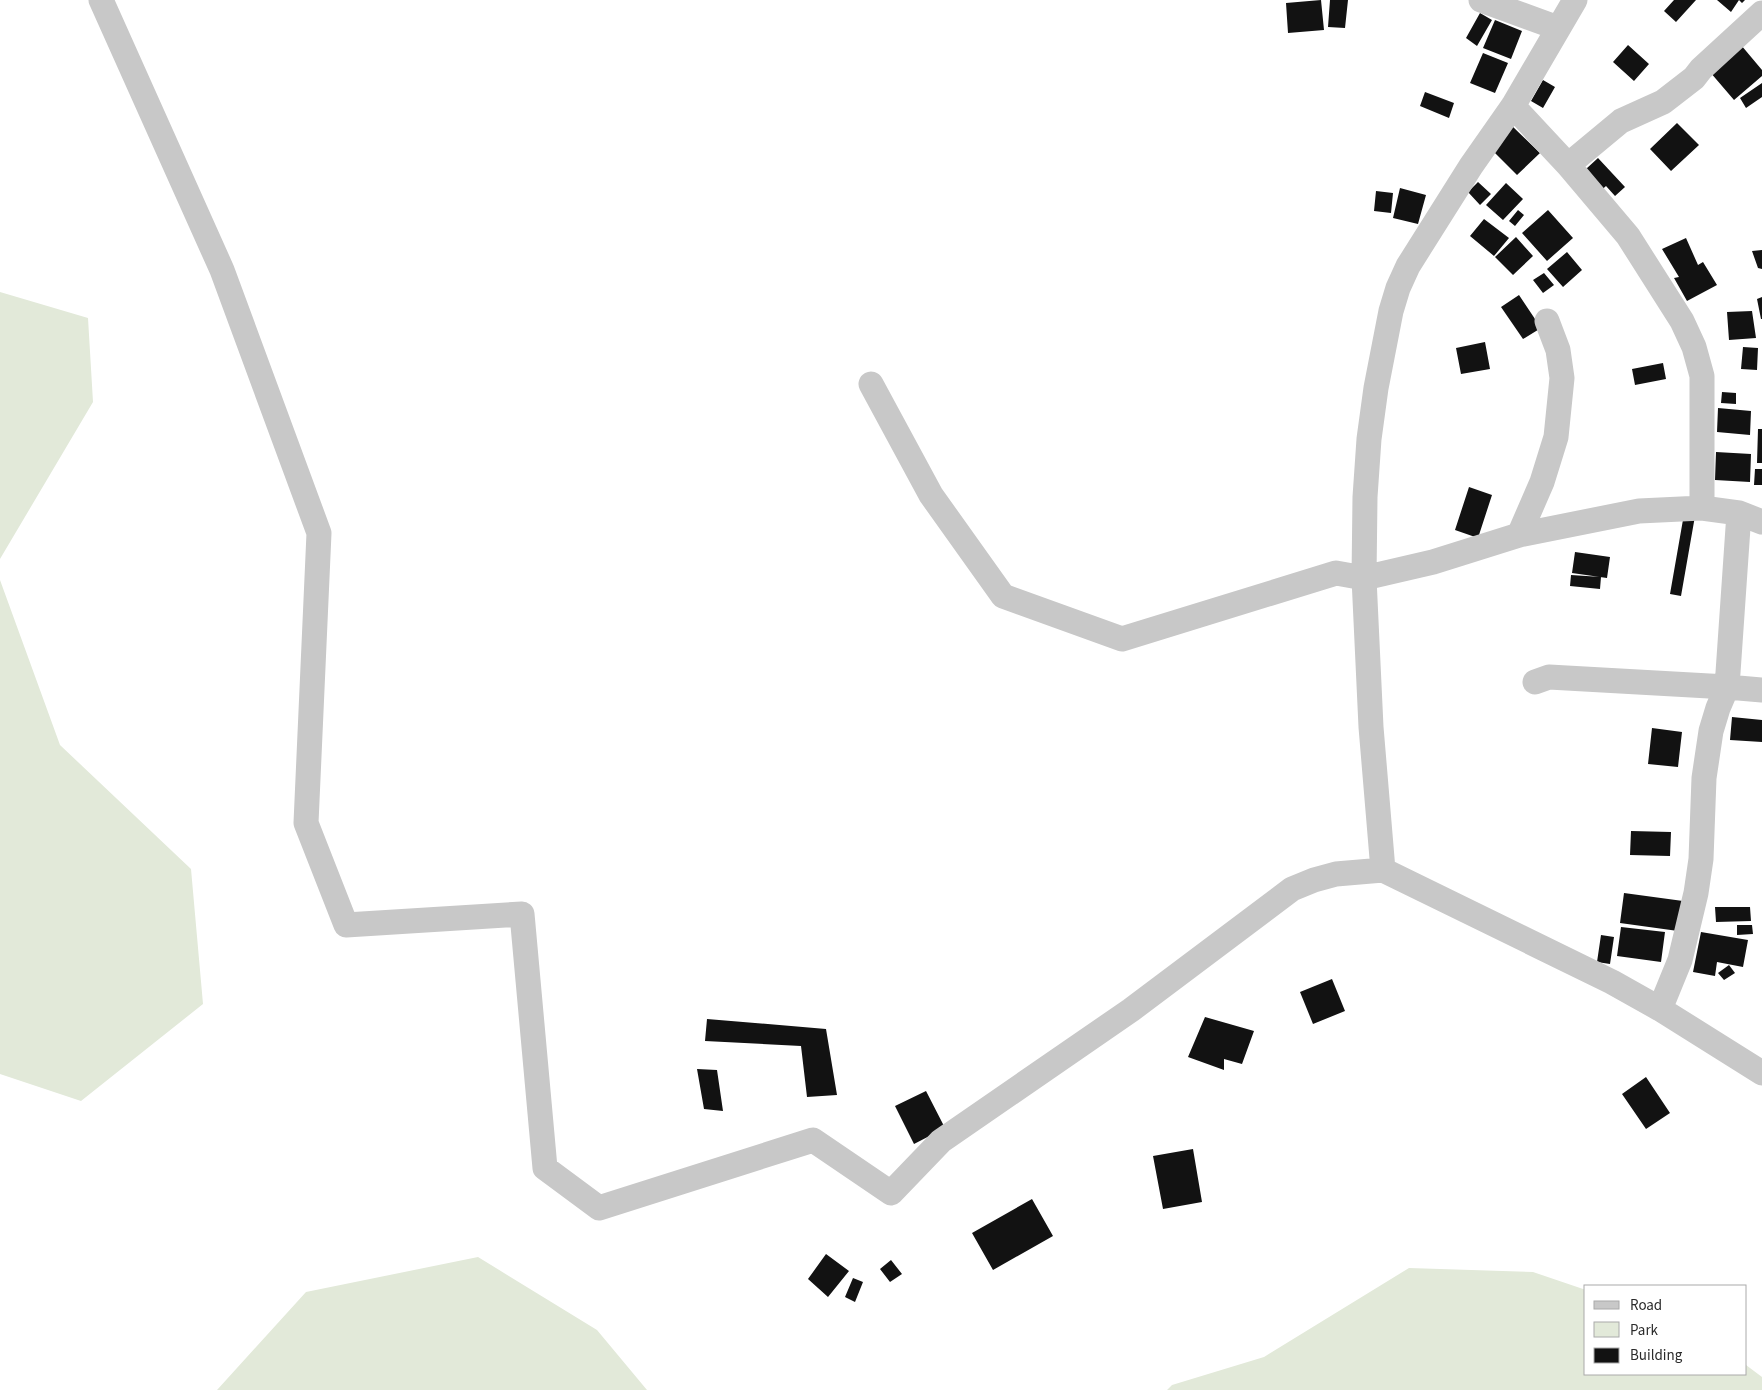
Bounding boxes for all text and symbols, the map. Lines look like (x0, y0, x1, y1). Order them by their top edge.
legend (1584, 1285, 1747, 1375)
text: Road (1630, 1295, 1662, 1316)
text: Park (1630, 1320, 1659, 1341)
text: Building (1630, 1345, 1683, 1366)

